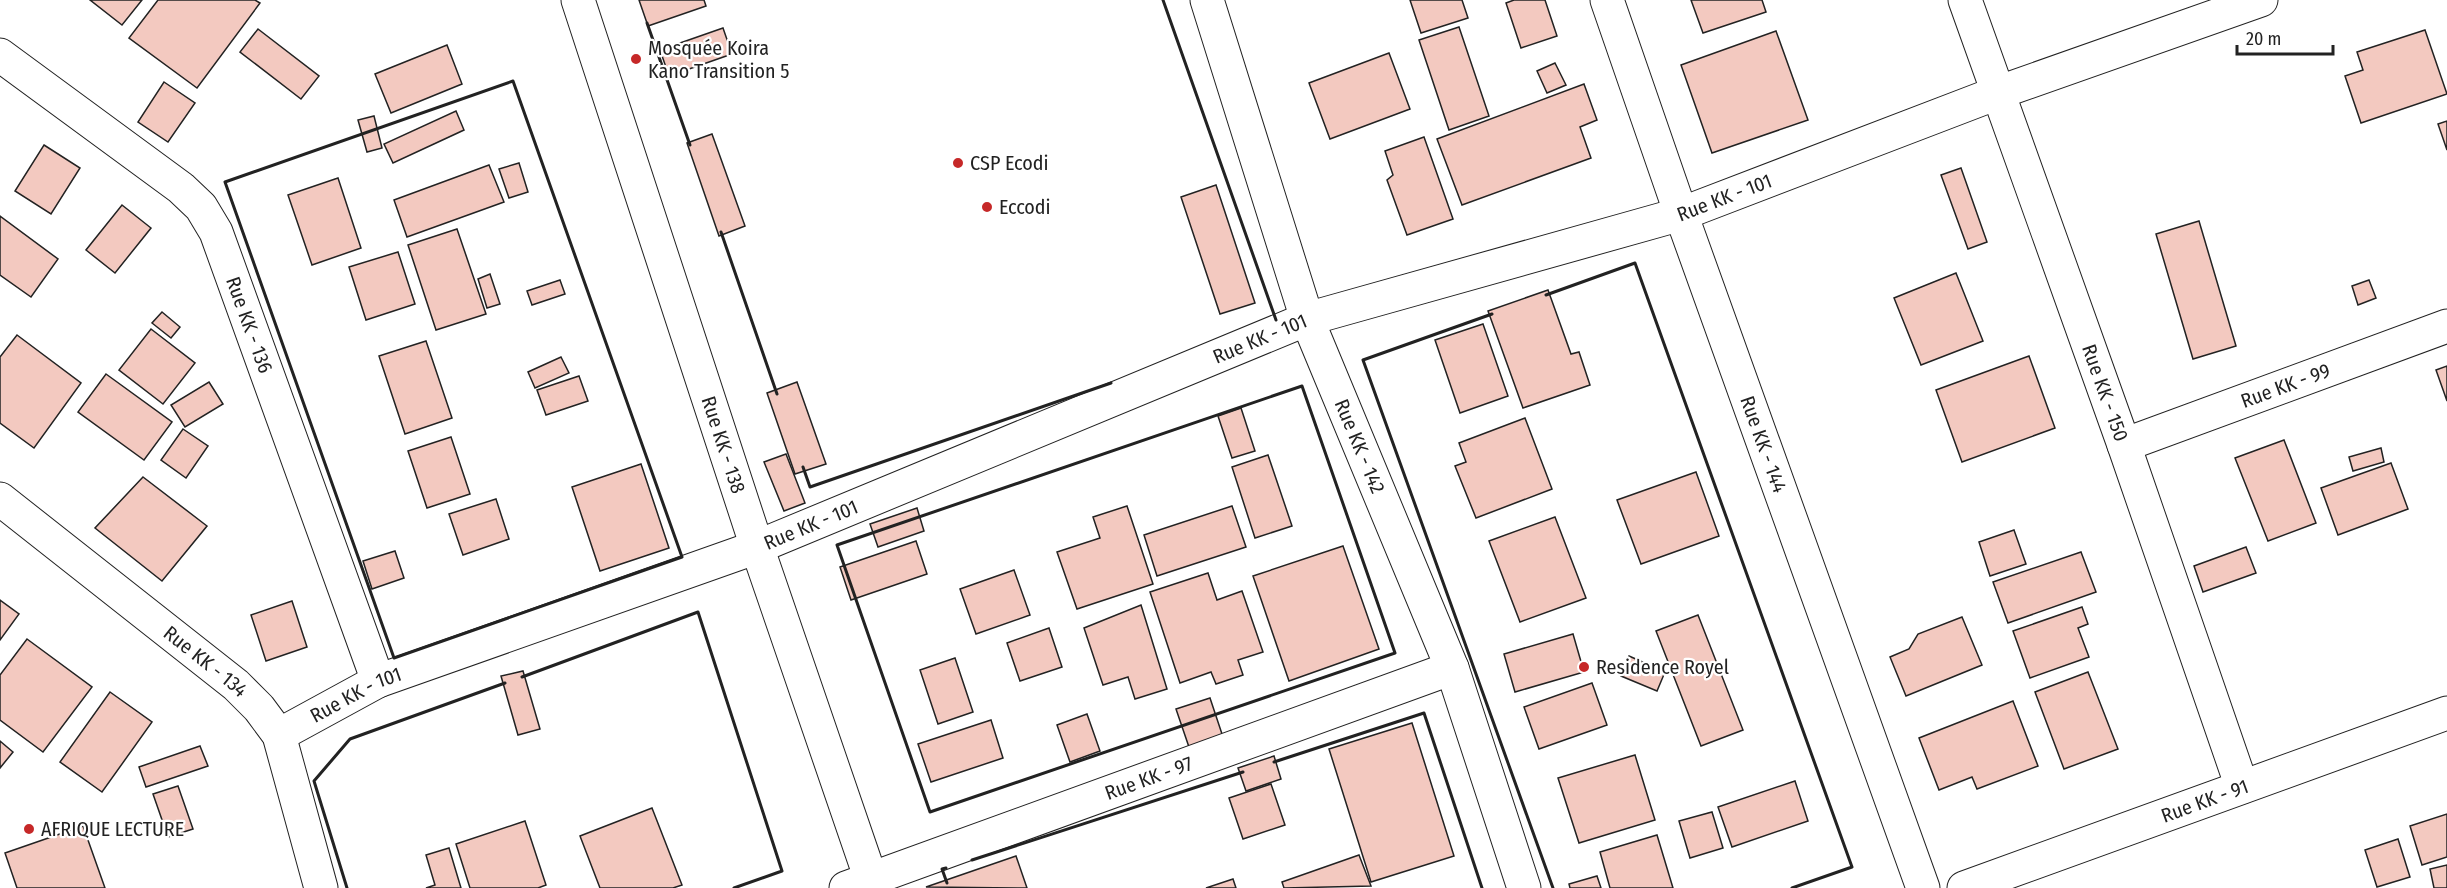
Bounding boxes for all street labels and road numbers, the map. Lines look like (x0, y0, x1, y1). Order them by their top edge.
street label: Rue KK - 101 (1674, 168, 1775, 226)
street label: Rue KK - 136 (221, 273, 278, 376)
street label: Rue KK - 101 (1209, 308, 1310, 369)
street label: Rue KK - 150 (2077, 341, 2134, 444)
street label: Rue KK - 99 (2237, 358, 2333, 413)
street label: Rue KK - 138 (696, 393, 751, 496)
street label: Rue KK - 144 (1735, 393, 1792, 496)
street label: Rue KK - 142 (1330, 395, 1390, 497)
street label: Rue KK - 101 (760, 495, 861, 555)
street label: Rue KK - 134 (159, 621, 253, 702)
street label: Rue KK - 101 (306, 662, 405, 728)
street label: Rue KK - 97 (1102, 751, 1196, 805)
street label: Rue KK - 91 (2158, 774, 2252, 828)

